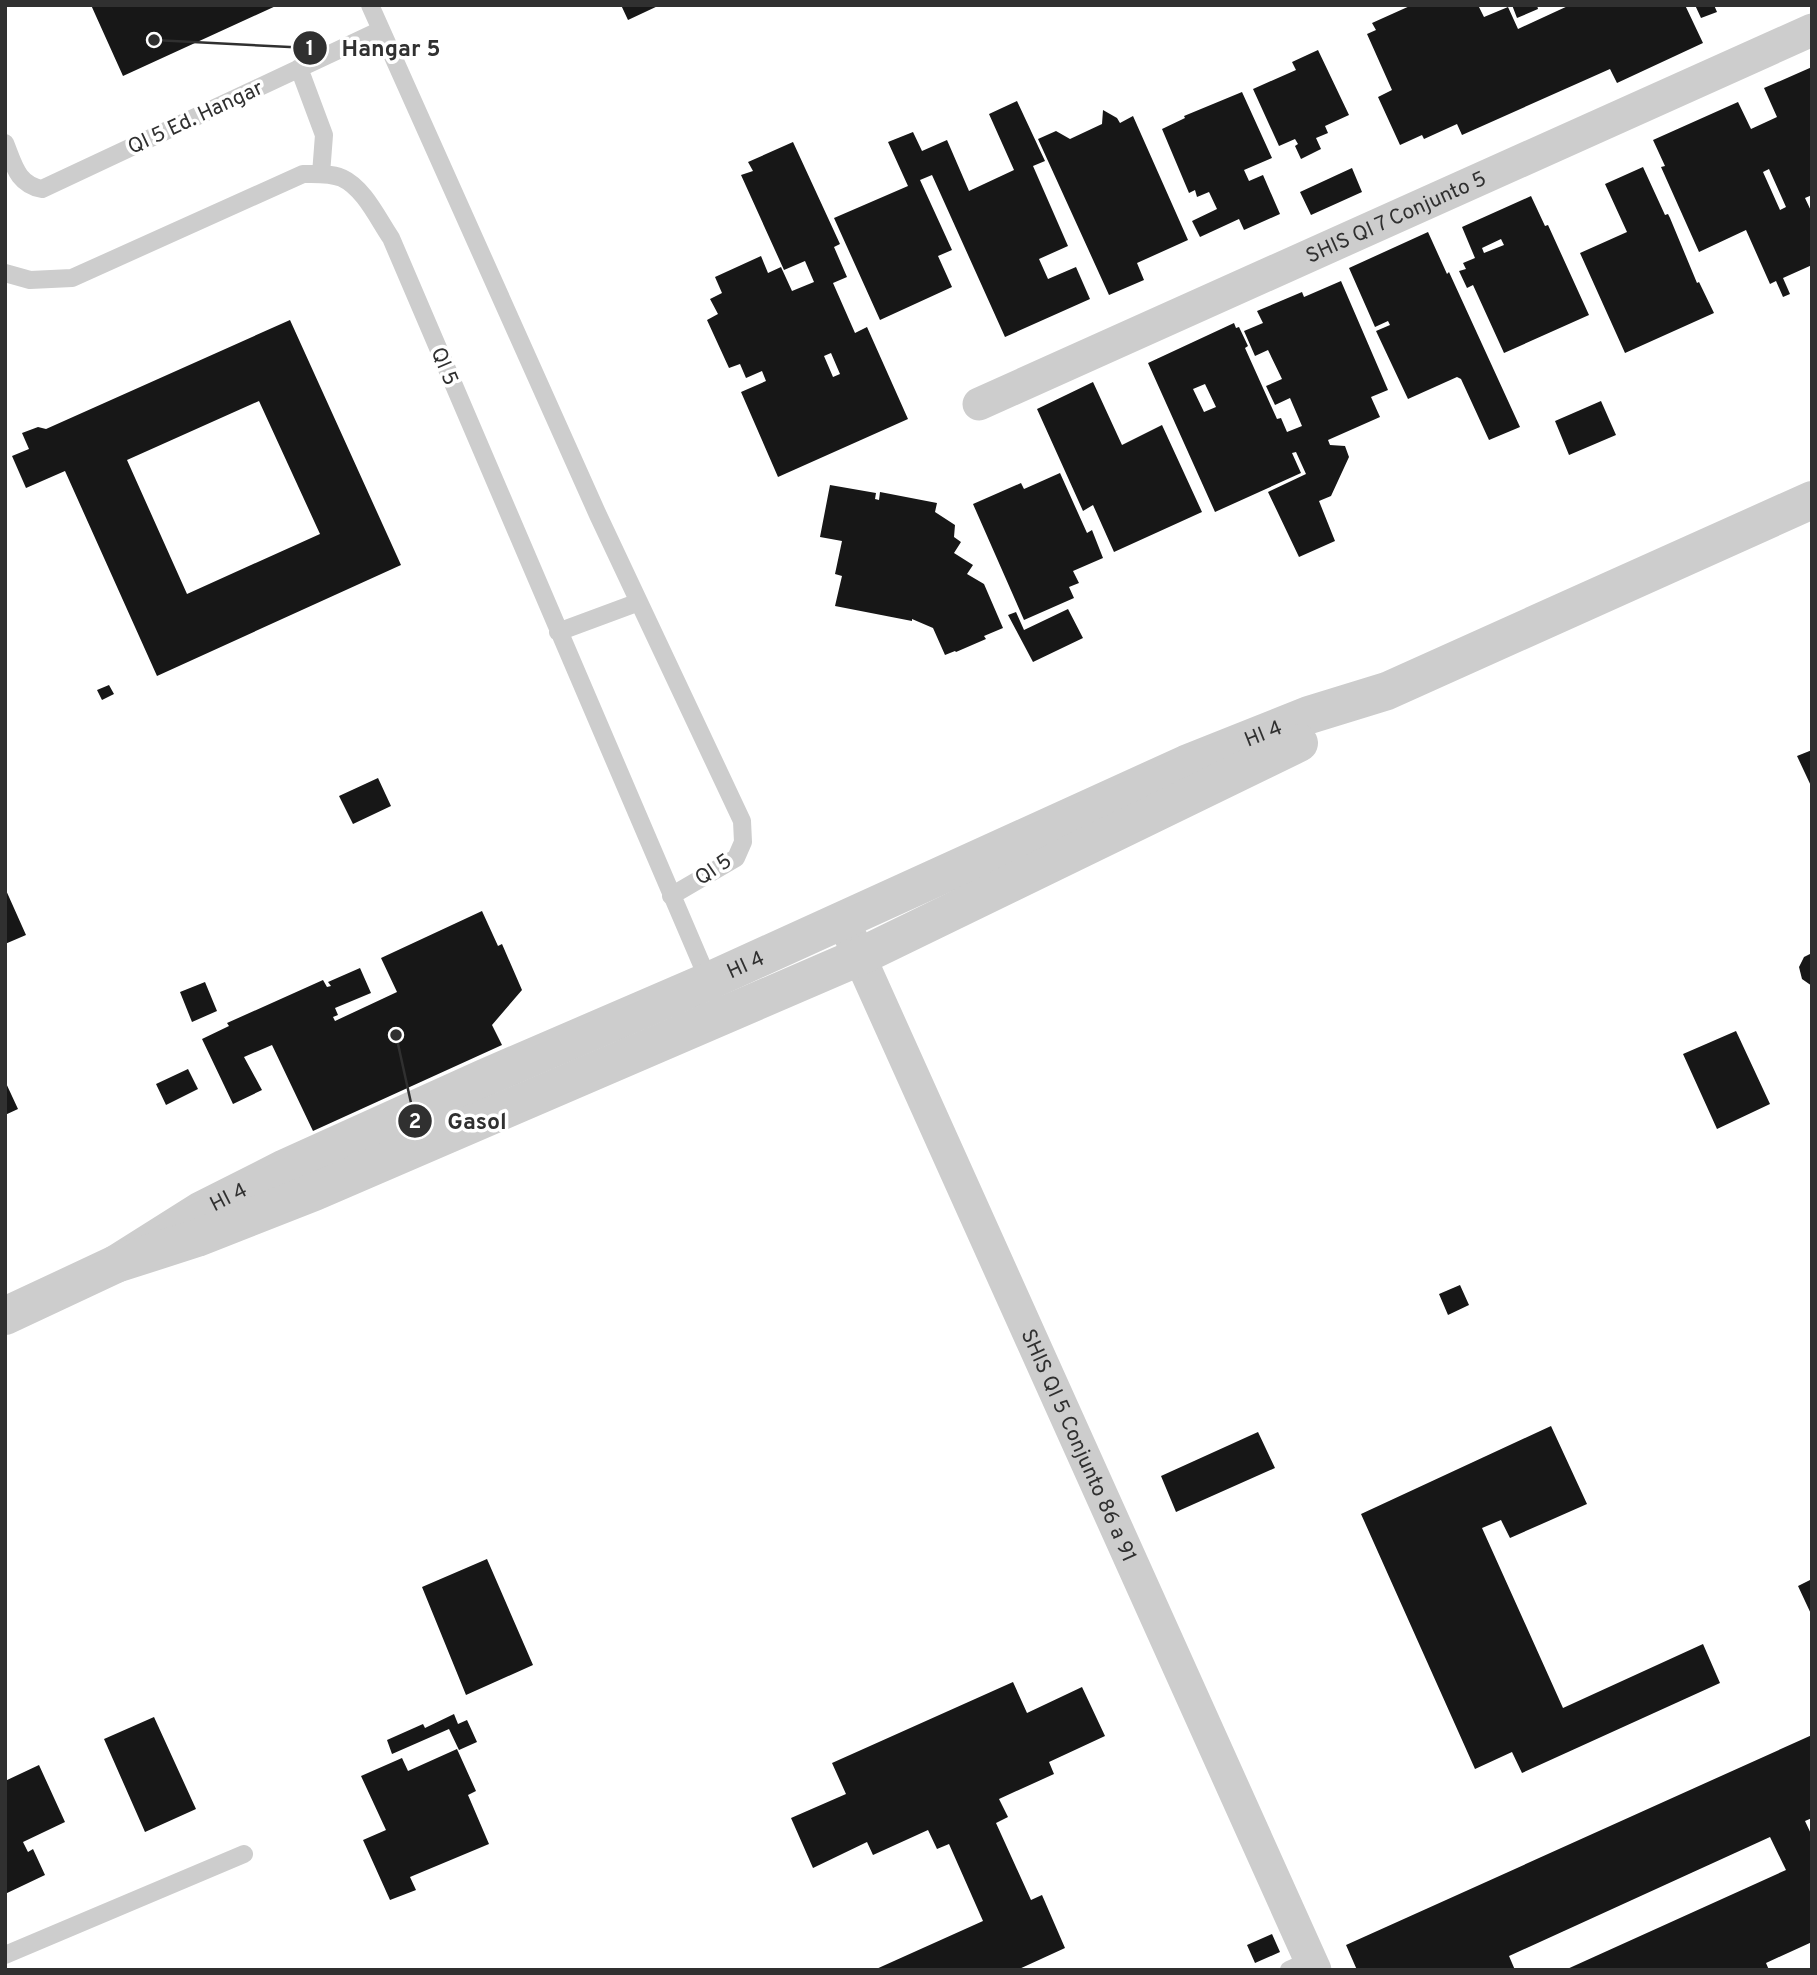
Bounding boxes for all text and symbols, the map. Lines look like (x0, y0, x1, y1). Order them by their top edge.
callout: Hangar 5 (293, 26, 455, 70)
text: 1 (306, 36, 314, 63)
text: Hangar 5 (342, 36, 440, 65)
street label: QI 5 Ed. Hangar (124, 75, 268, 162)
street label: SHIS QI 7 Conjunto 5 (1302, 166, 1491, 270)
street label: QI 5 (424, 343, 464, 390)
street label: HI 4 (1241, 715, 1287, 754)
street label: QI 5 (690, 848, 738, 892)
street label: HI 4 (723, 946, 769, 986)
callout: Gasol (398, 1099, 520, 1143)
text: 2 (409, 1109, 421, 1136)
text: Gasol (447, 1109, 507, 1138)
street label: HI 4 (206, 1177, 252, 1219)
street label: SHIS QI 5 Conjunto 86 a 91 (1014, 1325, 1142, 1567)

